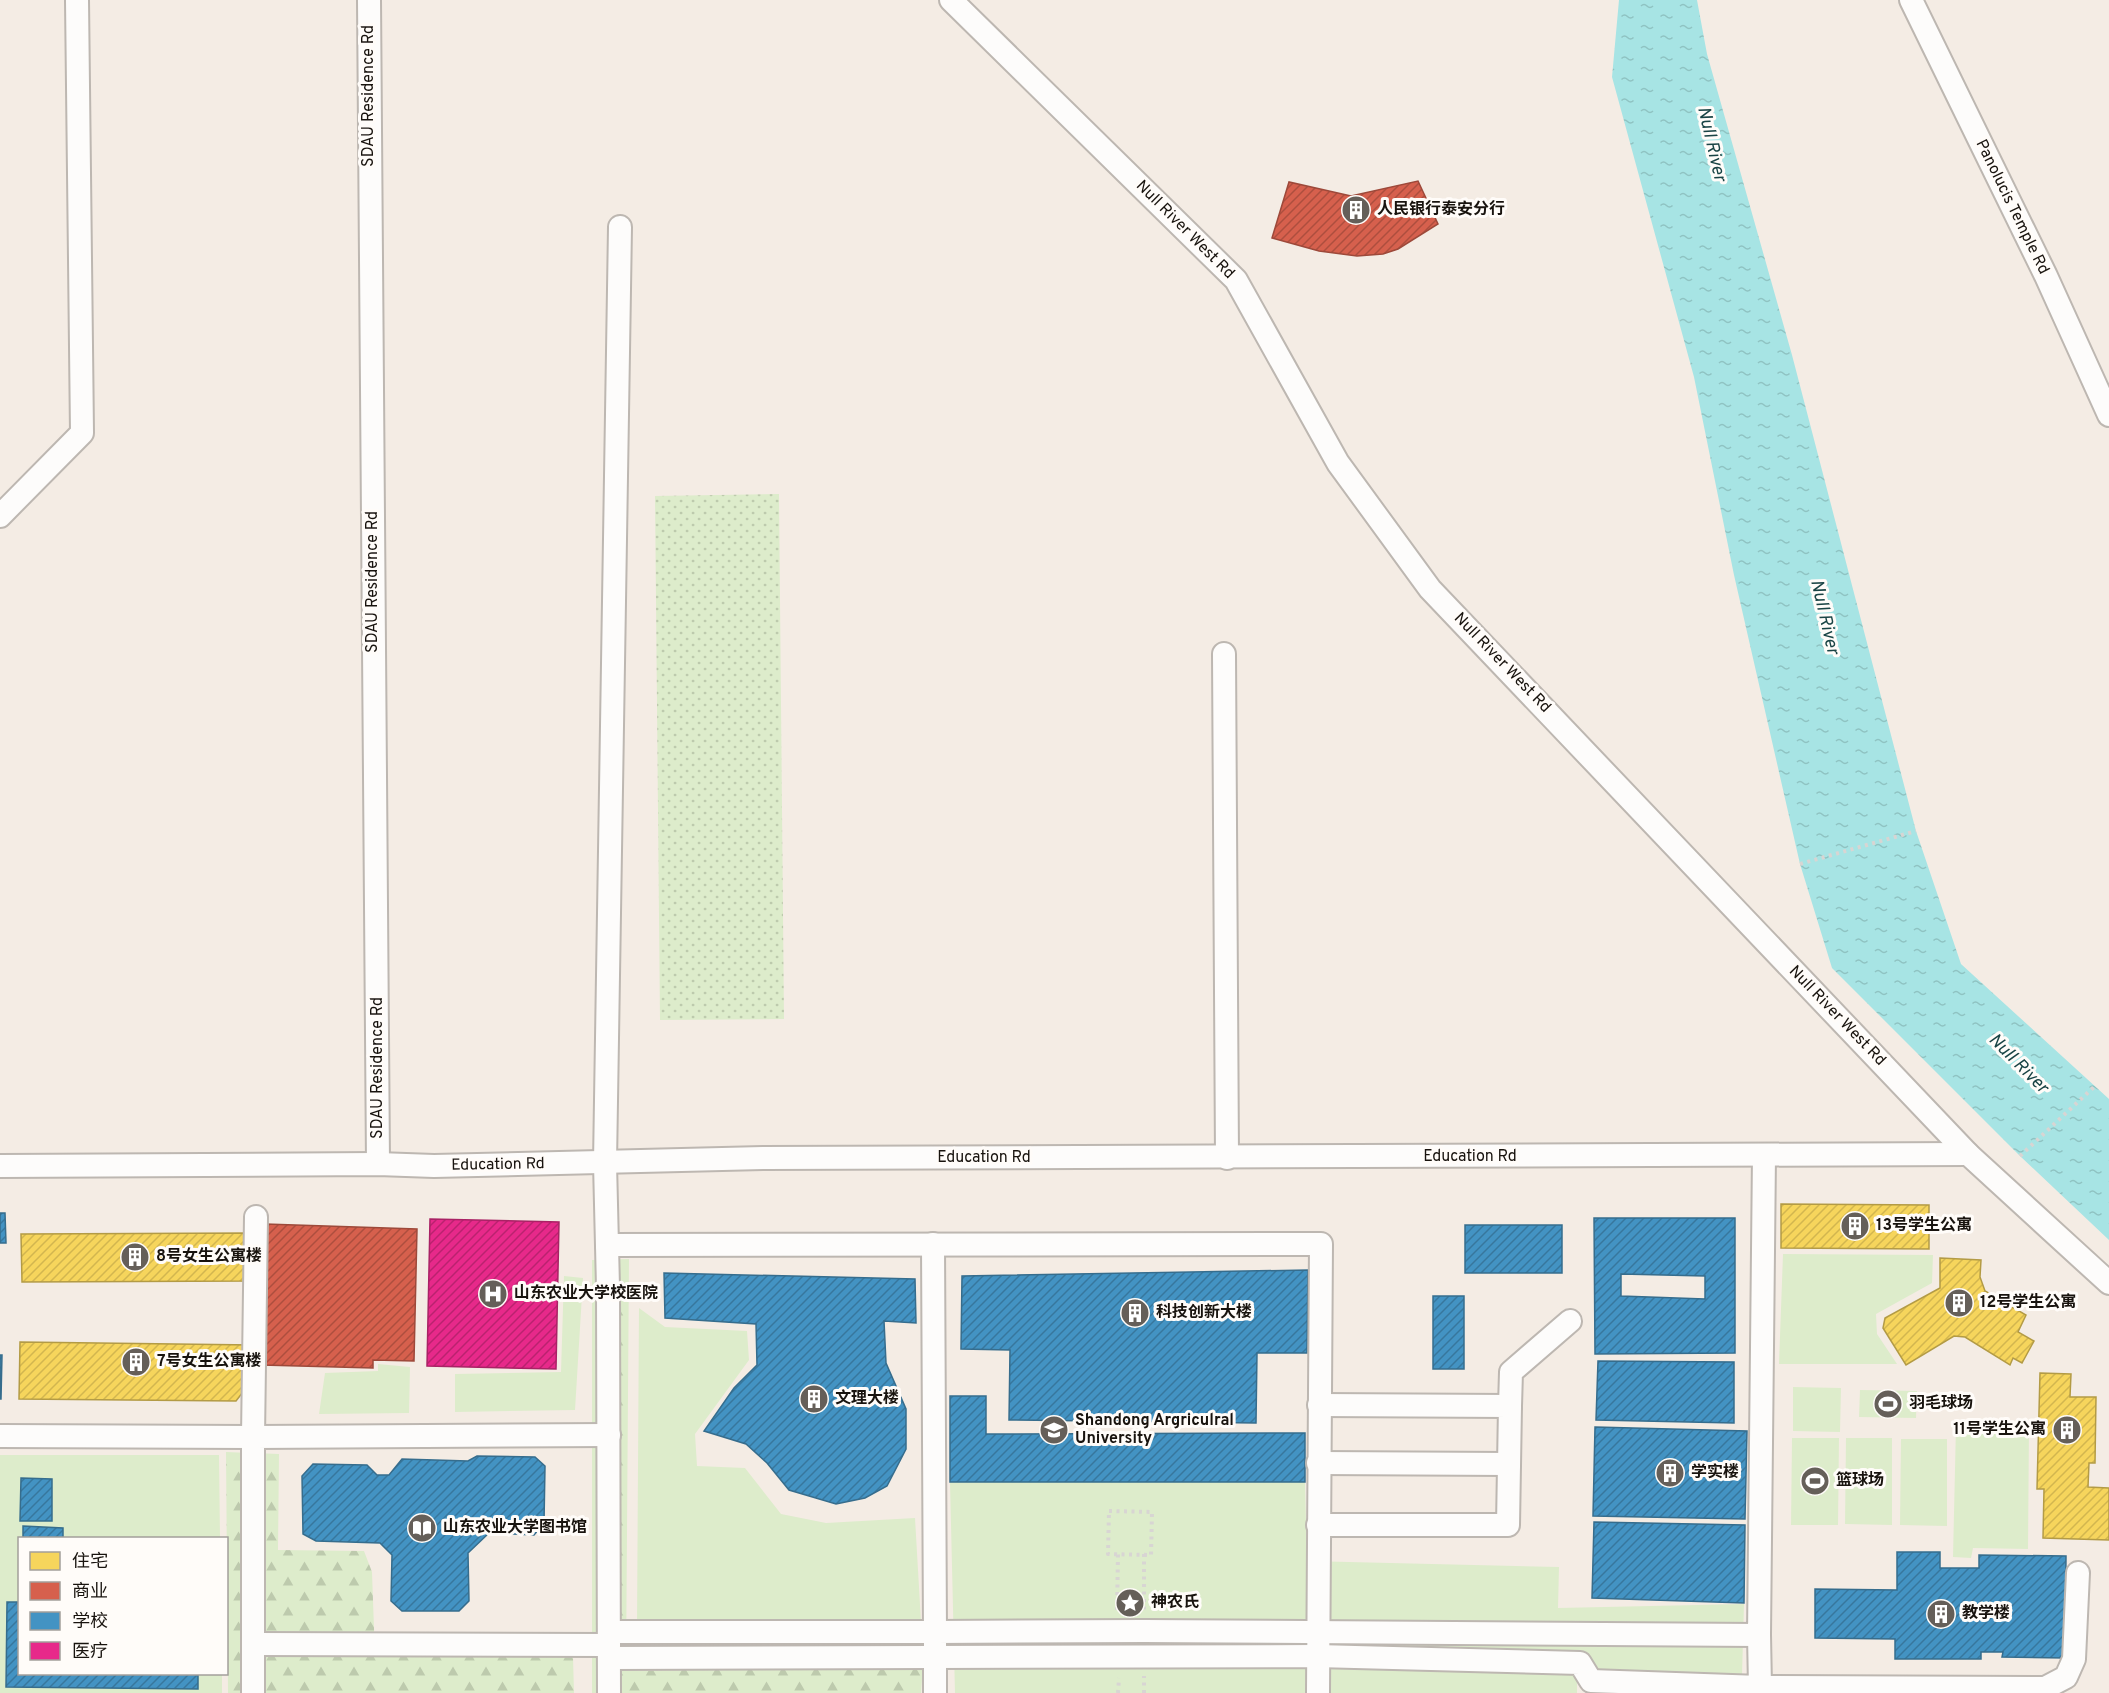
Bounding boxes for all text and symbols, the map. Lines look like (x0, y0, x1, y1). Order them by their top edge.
street label: SDAU Residence Rd (359, 25, 379, 167)
water label: Null River (1691, 104, 1731, 186)
street label: Panolucis Temple Rd (1971, 136, 2053, 278)
street label: Null River West Rd (1131, 176, 1239, 284)
building icon: 人民银行泰安分行 (1340, 194, 1372, 226)
place label: 人民银行泰安分行 (1377, 200, 1505, 220)
street label: SDAU Residence Rd (363, 511, 383, 653)
water label: Null River (1804, 577, 1844, 659)
street label: Null River West Rd (1449, 609, 1555, 717)
street label: Null River West Rd (1784, 962, 1890, 1070)
street label: SDAU Residence Rd (368, 997, 388, 1139)
water label: Null River (1983, 1029, 2055, 1101)
street label: Education Rd (1423, 1147, 1517, 1167)
street label: Education Rd (937, 1148, 1031, 1168)
street label: Education Rd (451, 1154, 545, 1176)
building icon: 13号学生公寓 (1839, 1210, 1871, 1242)
place label: 13号学生公寓 (1876, 1216, 1972, 1236)
building icon: 8号女生公寓楼 (119, 1241, 151, 1273)
place label: 8号女生公寓楼 (156, 1247, 262, 1267)
hospital icon: 山东农业大学校医院 (477, 1278, 509, 1310)
place label: 山东农业大学校医院 (514, 1283, 658, 1304)
building icon: 12号学生公寓 (1943, 1287, 1975, 1319)
place label: 12号学生公寓 (1980, 1293, 2076, 1313)
building icon: 科技创新大楼 (1119, 1297, 1151, 1329)
place label: 科技创新大楼 (1156, 1303, 1252, 1323)
building icon: 7号女生公寓楼 (120, 1346, 152, 1378)
place label: 7号女生公寓楼 (157, 1352, 262, 1372)
building icon: 文理大楼 (798, 1383, 830, 1415)
sports icon: 羽毛球场 (1872, 1388, 1904, 1420)
place label: 文理大楼 (835, 1389, 899, 1409)
place label: 羽毛球场 (1909, 1394, 1973, 1414)
place label: Shandong Argriculral University (1075, 1411, 1234, 1449)
school or university icon: Shandong Argriculral University (1038, 1414, 1070, 1446)
building icon: 11号学生公寓 (2051, 1414, 2083, 1446)
place label: 11号学生公寓 (1953, 1420, 2046, 1440)
building icon: 学实楼 (1654, 1457, 1686, 1489)
place label: 学实楼 (1691, 1463, 1739, 1483)
sports icon: 篮球场 (1799, 1465, 1831, 1497)
place label: 篮球场 (1836, 1471, 1884, 1491)
library icon: 山东农业大学图书馆 (406, 1512, 438, 1544)
place label: 山东农业大学图书馆 (443, 1518, 587, 1538)
legend (18, 1537, 228, 1675)
text: 住宅 (72, 1551, 108, 1574)
text: 商业 (72, 1581, 108, 1604)
place icon: 神农氏 (1114, 1587, 1146, 1619)
place label: 神农氏 (1151, 1592, 1199, 1613)
building icon: 教学楼 (1925, 1598, 1957, 1630)
place label: 教学楼 (1962, 1604, 2010, 1624)
text: 学校 (72, 1611, 108, 1634)
text: 医疗 (72, 1641, 108, 1664)

